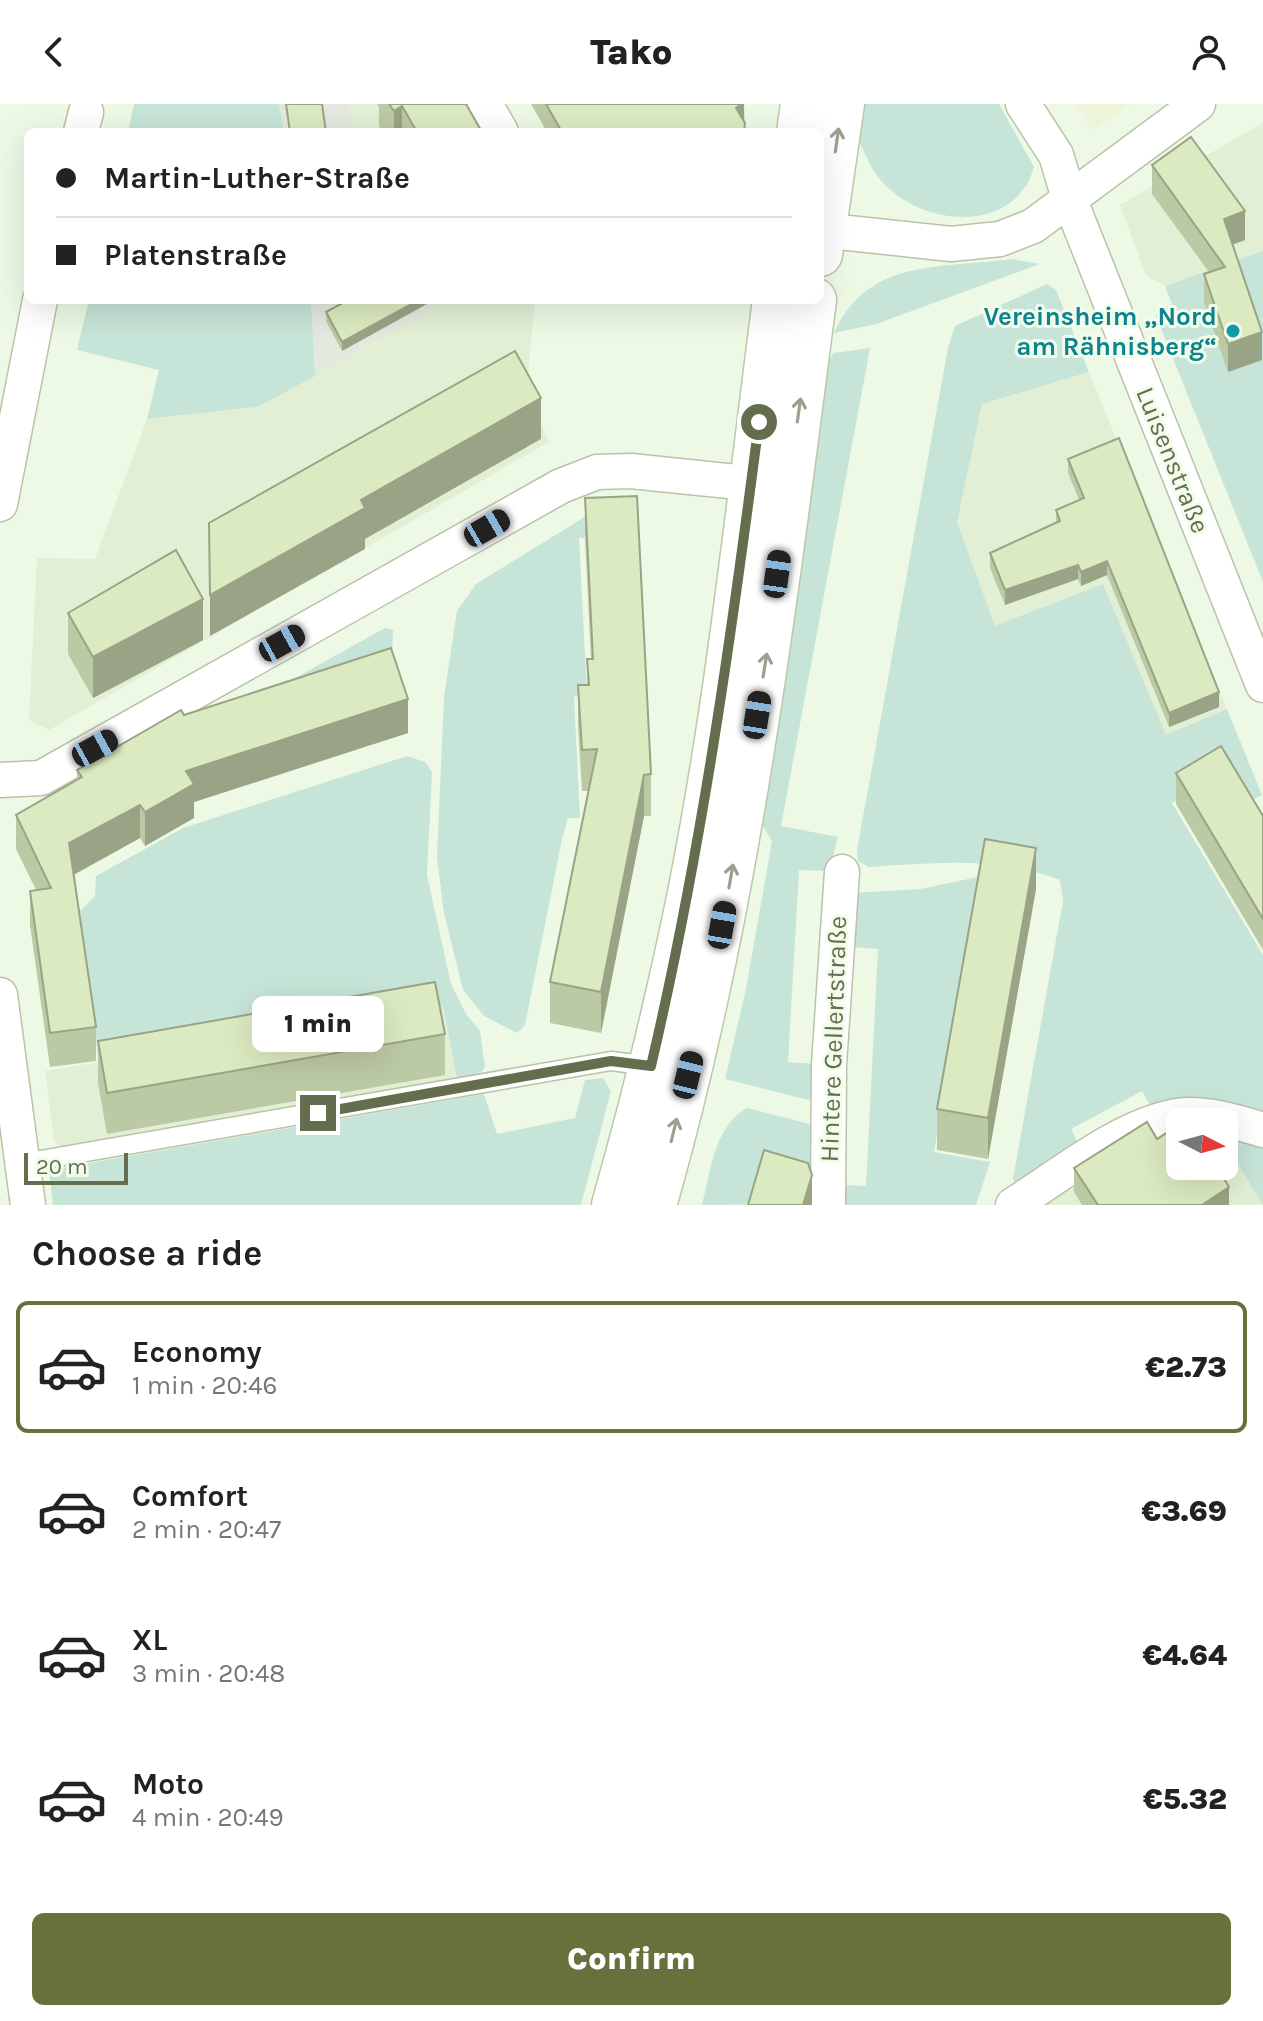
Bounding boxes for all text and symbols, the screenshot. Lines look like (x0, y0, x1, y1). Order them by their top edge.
icon: back (32, 30, 76, 74)
icon: person (1187, 30, 1231, 74)
text: Tako (590, 31, 673, 73)
one-way arrow (830, 128, 845, 153)
text: Martin-Luther-Straße (104, 160, 410, 196)
text: Platenstraße (104, 237, 287, 273)
place label: Vereinsheim „Nord am Rähnisberg“ (983, 301, 1217, 362)
marker: Vereinsheim „Nord am Rähnisberg“ (1224, 322, 1242, 340)
street label: Luisenstraße (1129, 383, 1216, 538)
one-way arrow (792, 398, 807, 423)
route start (741, 404, 777, 440)
car (460, 506, 514, 550)
car (762, 549, 792, 599)
car (255, 621, 309, 665)
one-way arrow (758, 653, 773, 678)
car (741, 689, 773, 741)
car (68, 726, 122, 770)
one-way arrow (724, 864, 739, 889)
car (706, 899, 738, 951)
street label: Hintere Gellertstraße (814, 915, 853, 1163)
callout: 1 min (252, 997, 384, 1053)
text: 1 min (284, 1008, 352, 1039)
car (671, 1049, 705, 1101)
route end (300, 1095, 336, 1131)
north arrow (1166, 1108, 1238, 1180)
map controls (1166, 1108, 1238, 1180)
one-way arrow (667, 1117, 682, 1143)
scale bar (24, 1149, 128, 1185)
text: 20 m (36, 1154, 88, 1180)
text: Choose a ride (32, 1232, 262, 1274)
icon: car (36, 1331, 108, 1403)
text: Economy (132, 1334, 262, 1370)
text: €2.73 (1145, 1349, 1227, 1385)
text: 1 min · 20:46 (132, 1370, 277, 1401)
icon: car (36, 1475, 108, 1547)
text: Comfort (132, 1478, 248, 1514)
text: €3.69 (1142, 1493, 1227, 1529)
text: 2 min · 20:47 (132, 1514, 281, 1545)
icon: car (36, 1619, 108, 1691)
text: XL (132, 1622, 167, 1658)
text: €4.64 (1142, 1637, 1227, 1673)
text: 3 min · 20:48 (132, 1658, 285, 1689)
icon: car (36, 1763, 108, 1835)
text: Moto (132, 1766, 204, 1802)
text: €5.32 (1143, 1781, 1227, 1817)
text: 4 min · 20:49 (132, 1802, 284, 1833)
button: Confirm (32, 1913, 1231, 2005)

